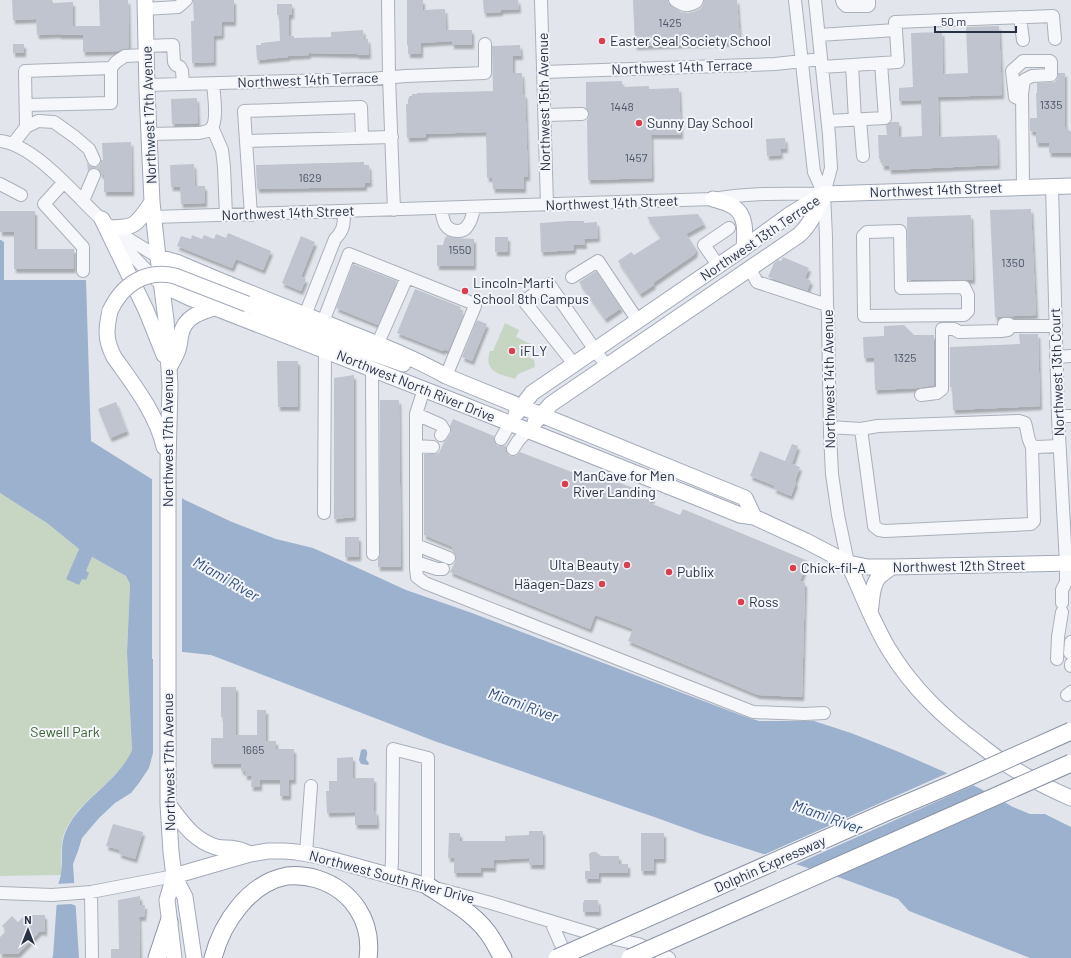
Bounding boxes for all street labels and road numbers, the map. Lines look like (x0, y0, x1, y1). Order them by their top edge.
street label: Northwest 15th Avenue (534, 32, 553, 172)
street label: Northwest 17th Avenue (138, 46, 159, 184)
street label: Northwest 14th Terrace (611, 56, 753, 77)
street label: Northwest 14th Terrace (237, 69, 379, 90)
street label: Northwest 14th Street (869, 179, 1003, 200)
street label: Northwest 13th Terrace (697, 191, 823, 284)
street label: Northwest 14th Street (545, 192, 679, 213)
street label: Northwest 14th Street (221, 202, 355, 223)
street label: Northwest 13th Court (1046, 308, 1067, 436)
street label: Northwest 14th Avenue (819, 309, 838, 449)
street label: Northwest North River Drive (334, 346, 498, 425)
street label: Northwest 17th Avenue (159, 369, 176, 507)
street label: Northwest 12th Street (892, 556, 1026, 575)
street label: Northwest 17th Avenue (159, 693, 178, 831)
street label: Dolphin Expressway (711, 831, 829, 896)
street label: Northwest South River Drive (308, 846, 477, 907)

